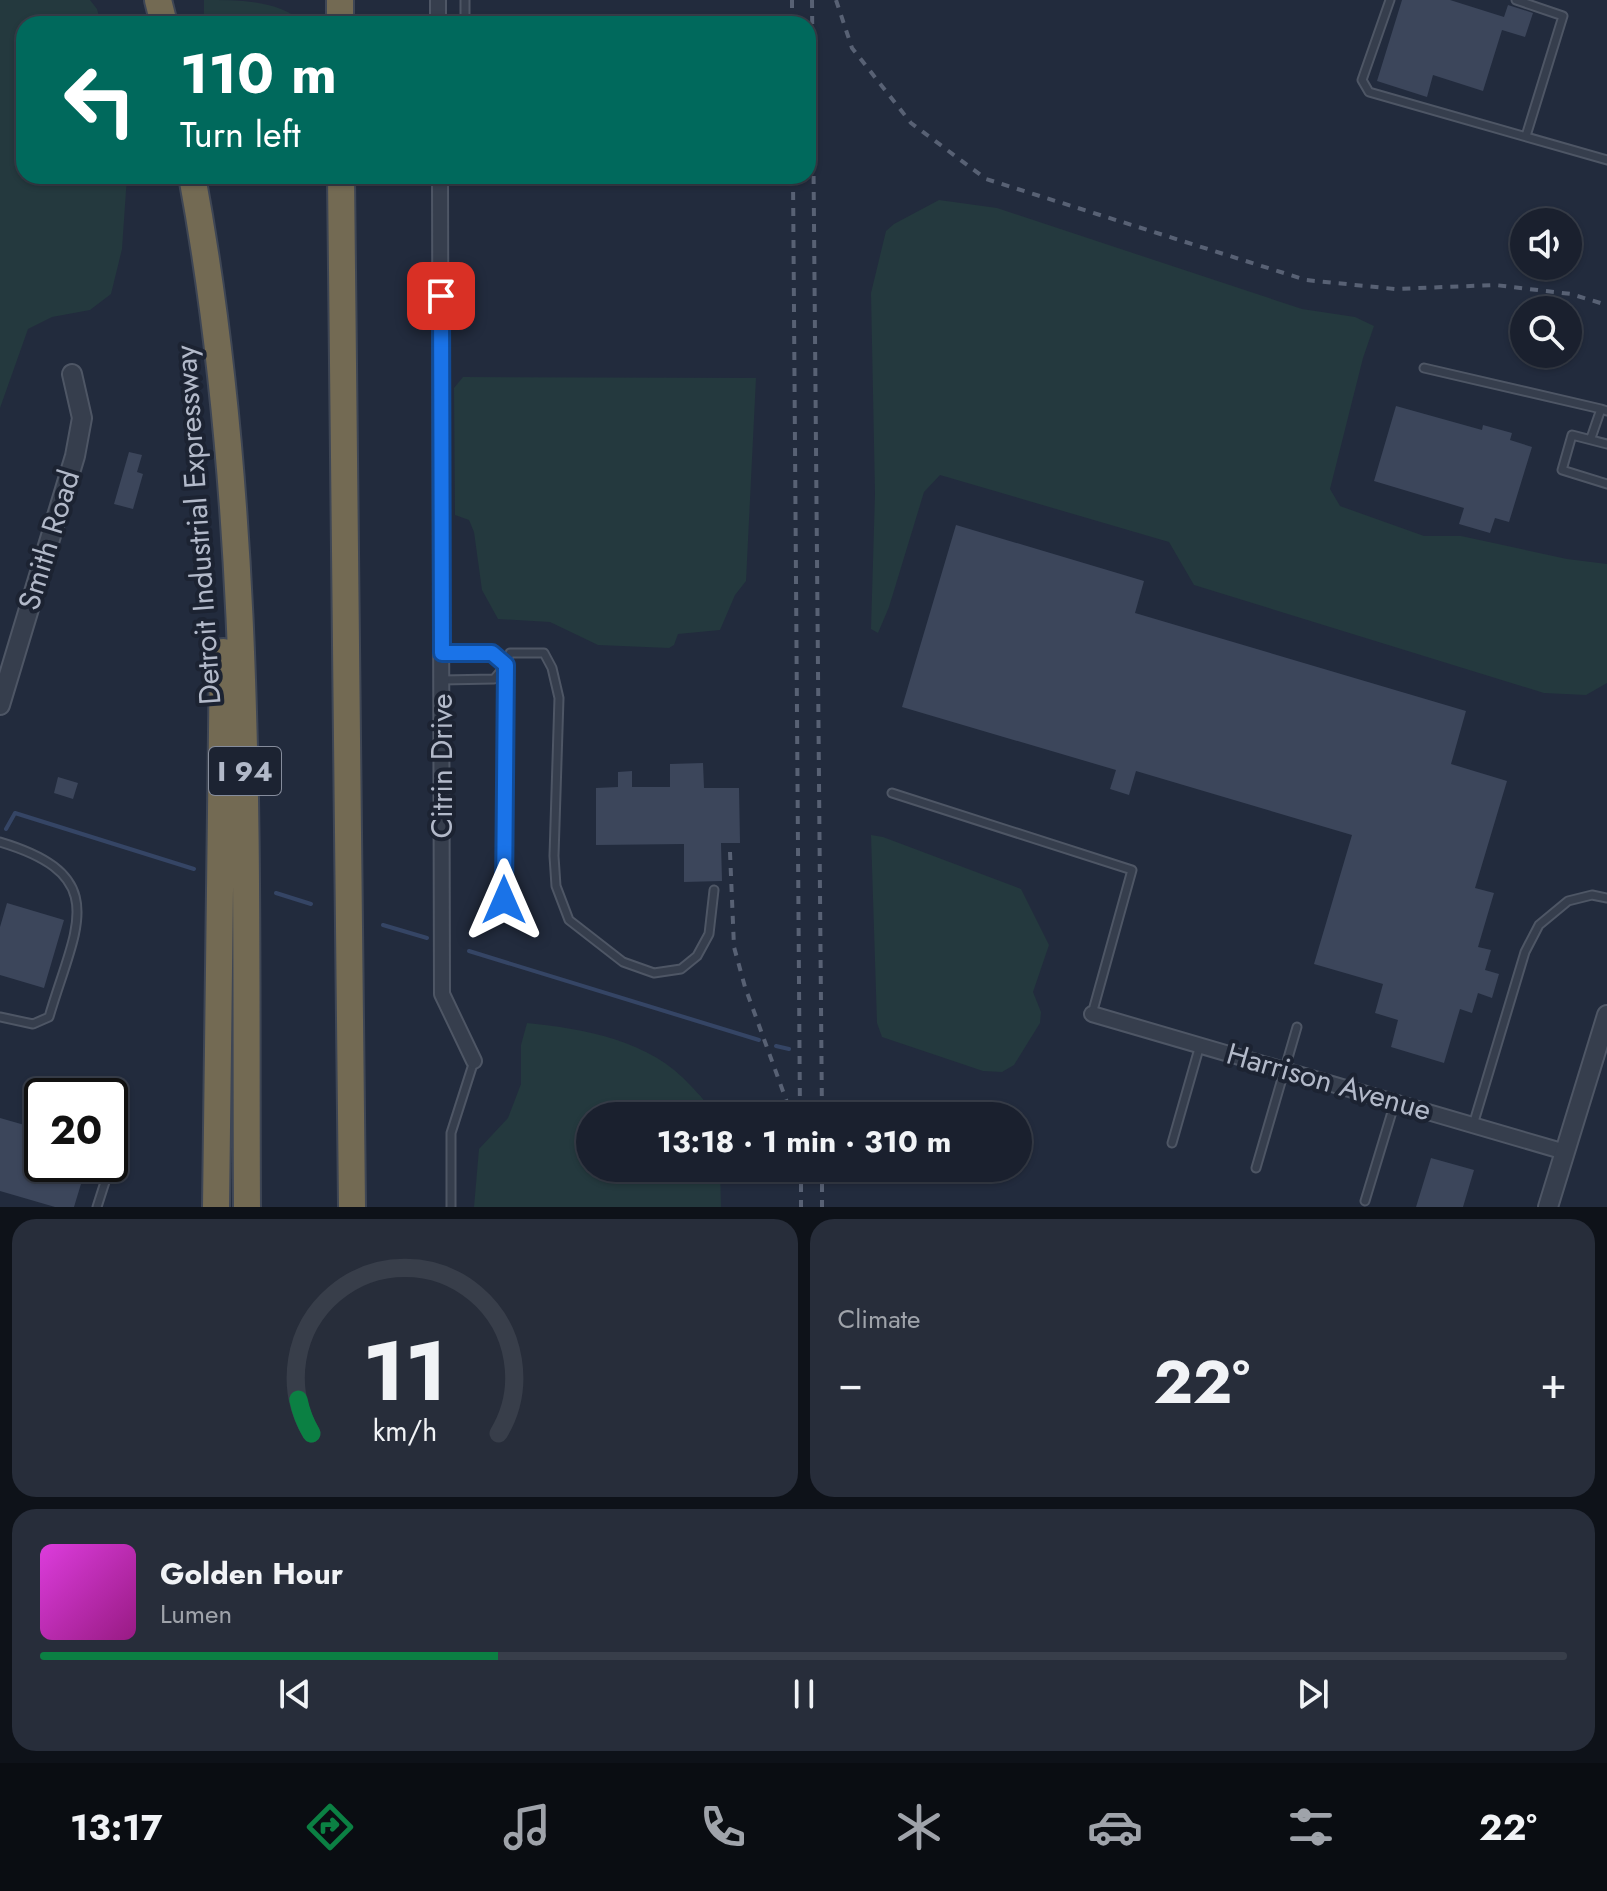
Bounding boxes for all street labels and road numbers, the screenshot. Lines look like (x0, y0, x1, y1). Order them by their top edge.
street label: Detroit Industrial Expressway (163, 343, 232, 706)
street label: Smith Road (7, 465, 90, 615)
street label: Citrin Drive (420, 693, 463, 839)
road number: I 94 (209, 747, 281, 795)
street label: Harrison Avenue (1222, 1032, 1436, 1131)

